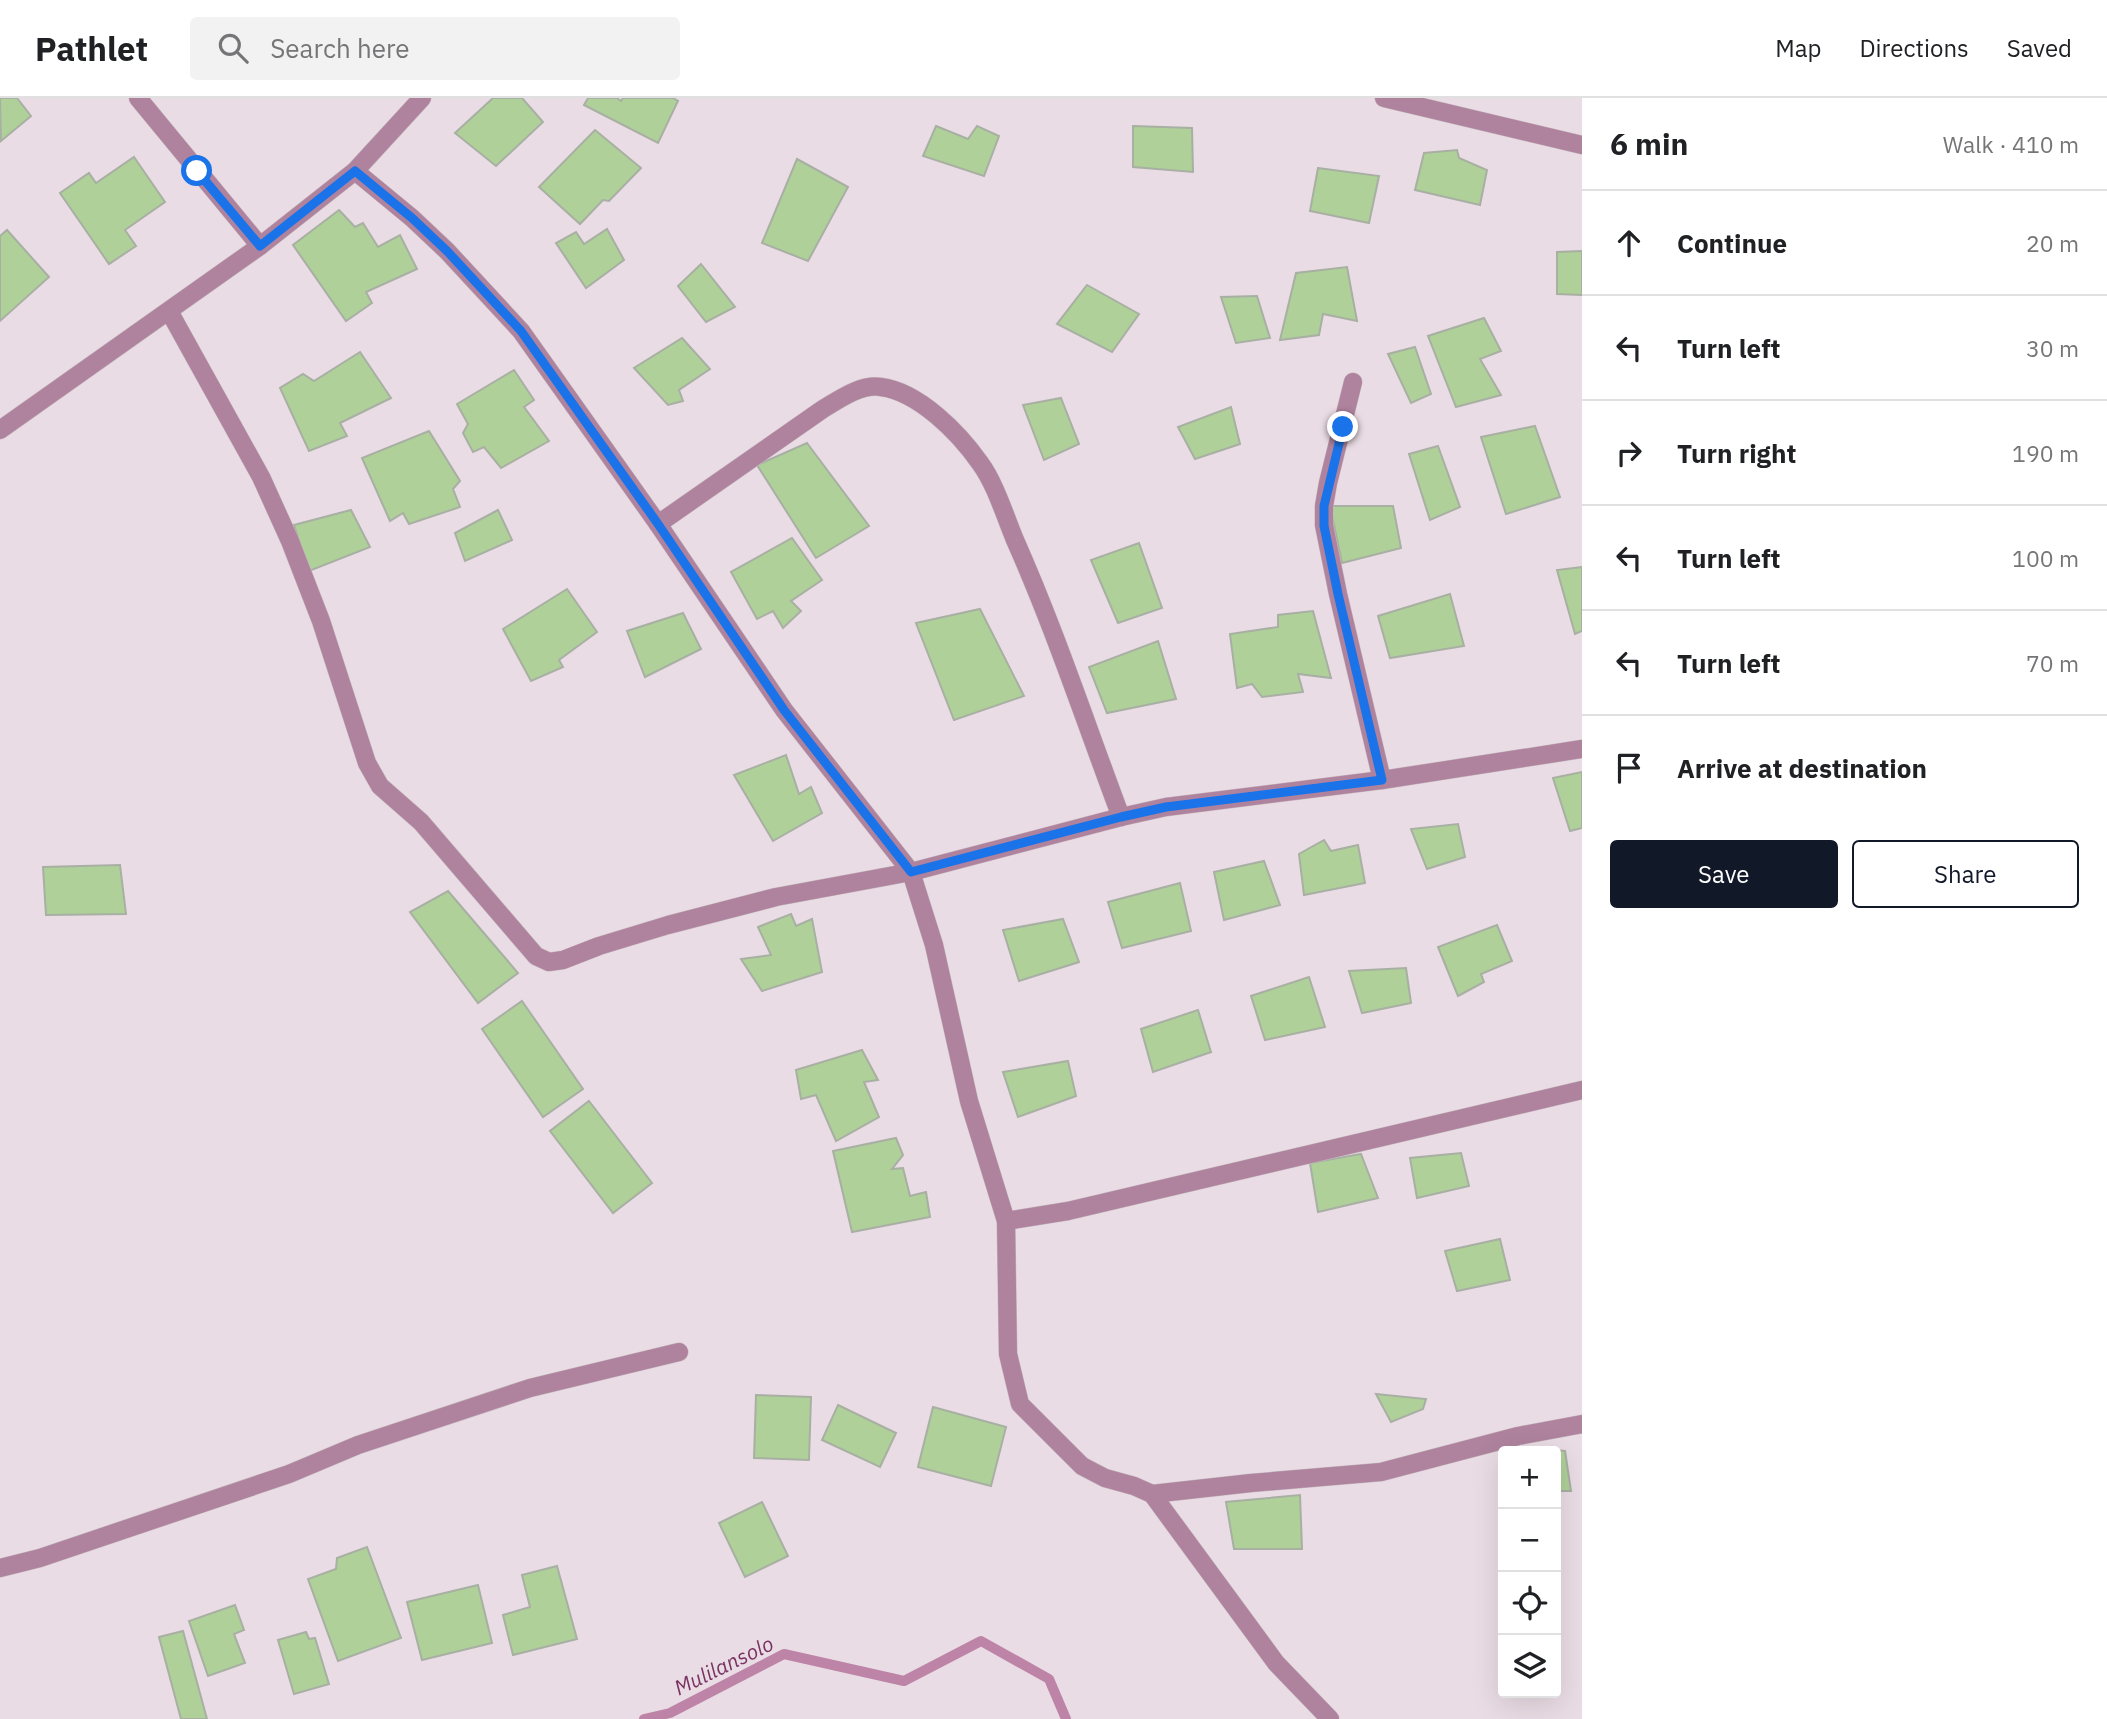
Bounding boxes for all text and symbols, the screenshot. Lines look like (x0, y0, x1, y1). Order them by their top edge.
search box (190, 17, 680, 80)
text: Pathlet (35, 27, 148, 70)
icon: search (214, 29, 252, 67)
text: Search here (270, 31, 410, 65)
text: Map (1775, 32, 1821, 64)
text: Directions (1859, 32, 1969, 64)
text: Saved (2007, 32, 2072, 64)
text: 6 min (1610, 124, 1688, 163)
text: Walk · 410 m (1943, 129, 2079, 159)
route start (181, 155, 212, 186)
icon: ahead (1610, 224, 1648, 262)
text: Continue (1677, 226, 1787, 260)
text: 20 m (2026, 228, 2079, 258)
icon: left (1610, 329, 1648, 367)
text: Turn left (1677, 331, 1780, 365)
text: 30 m (2026, 333, 2079, 363)
route end (1327, 411, 1358, 442)
icon: right (1610, 434, 1648, 472)
text: Turn right (1677, 436, 1796, 470)
text: 190 m (2012, 438, 2079, 468)
icon: left (1610, 539, 1648, 577)
text: Turn left (1677, 541, 1780, 575)
text: 100 m (2012, 543, 2079, 573)
icon: left (1610, 644, 1648, 682)
text: Turn left (1677, 646, 1780, 680)
text: 70 m (2026, 648, 2079, 678)
icon: arrive (1610, 749, 1648, 787)
text: Arrive at destination (1677, 751, 1927, 785)
button: Save (1610, 840, 1838, 908)
button: Share (1852, 840, 2079, 908)
map controls (1498, 1446, 1561, 1698)
button: + (1498, 1446, 1561, 1509)
button: − (1498, 1509, 1561, 1572)
button: locate (1498, 1572, 1561, 1635)
water label: Mulilansolo (669, 1629, 778, 1701)
button: layers (1498, 1635, 1561, 1698)

